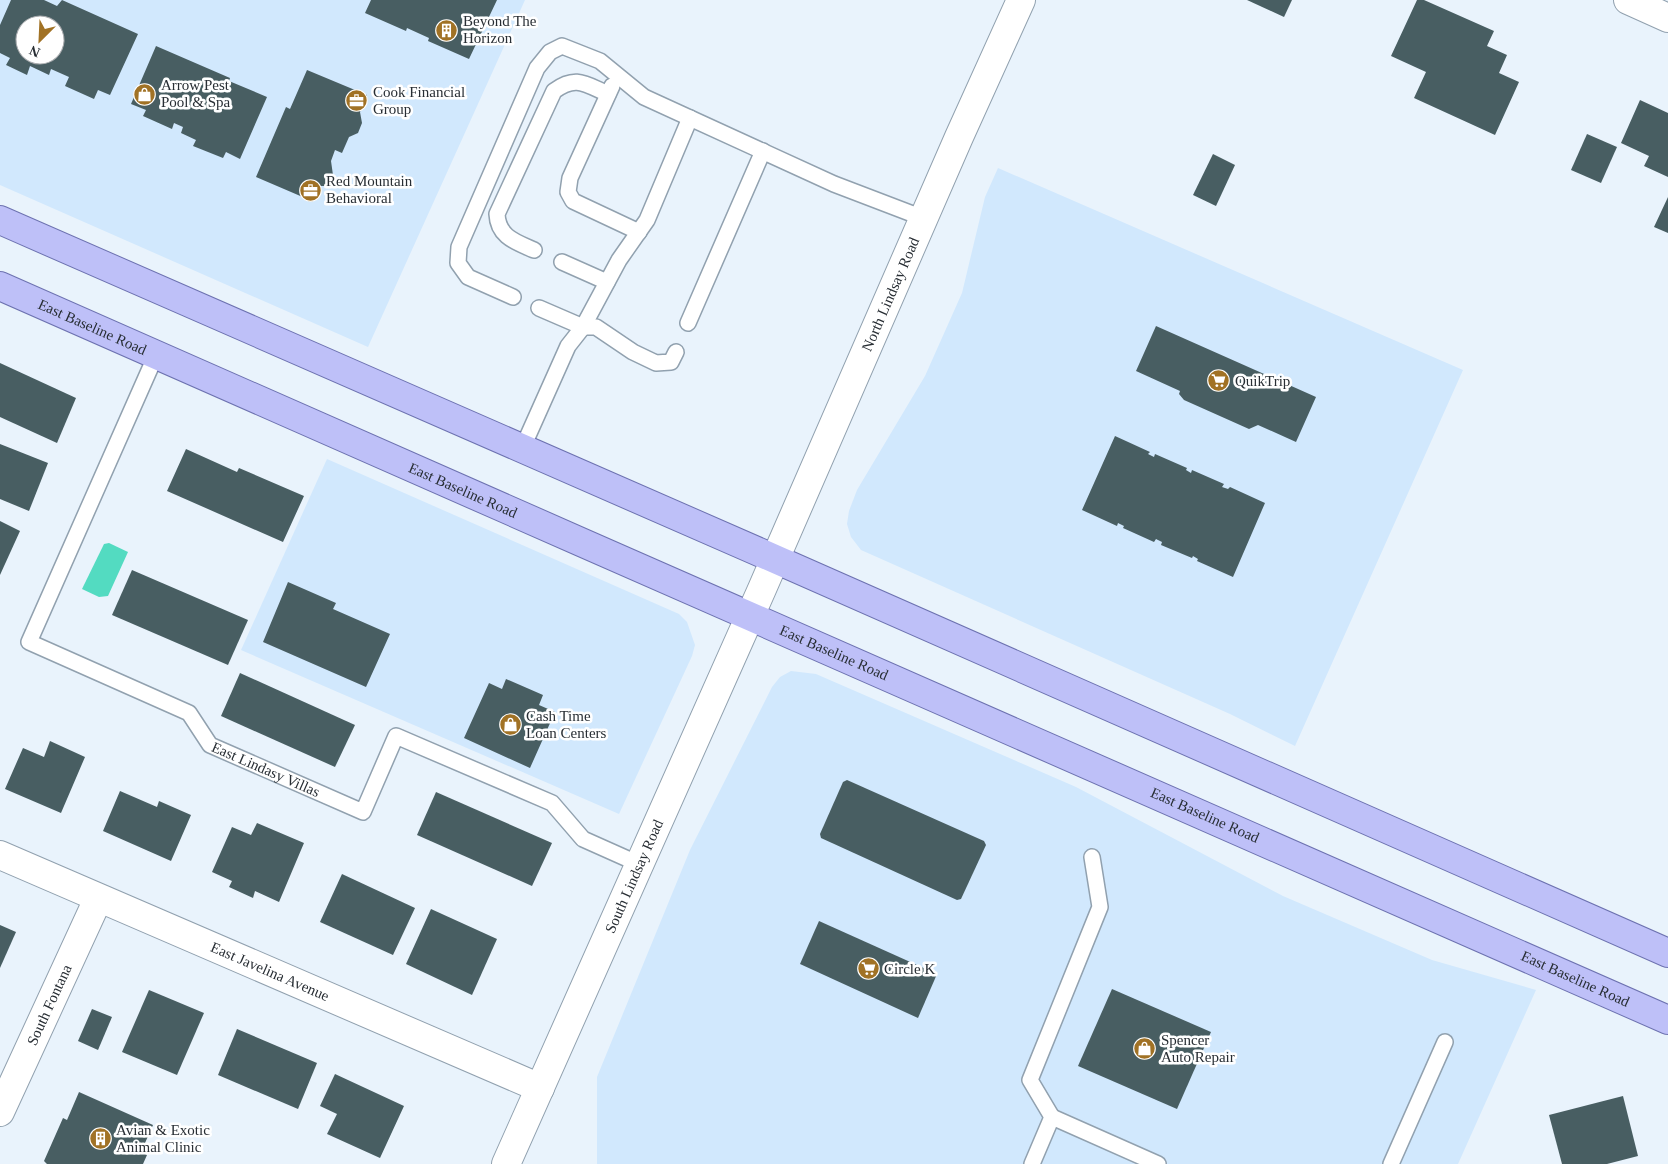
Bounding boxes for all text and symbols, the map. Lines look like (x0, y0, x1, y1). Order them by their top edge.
place label: Beyond The Horizon (463, 13, 537, 46)
north arrow (15, 15, 65, 65)
building icon: Beyond The Horizon (435, 18, 459, 42)
text: N (27, 43, 43, 60)
place label: Arrow Pest Pool & Spa (161, 77, 231, 110)
shop icon: Arrow Pest Pool & Spa (133, 82, 157, 106)
place label: Cook Financial Group (373, 84, 465, 117)
office icon: Cook Financial Group (345, 89, 369, 113)
place label: Red Mountain Behavioral (326, 173, 413, 206)
office icon: Red Mountain Behavioral (298, 178, 322, 202)
street label: North Lindsay Road (859, 234, 923, 354)
street label: East Baseline Road (36, 296, 149, 358)
supermarket icon: QuikTrip (1207, 369, 1231, 393)
place label: QuikTrip (1235, 373, 1290, 389)
street label: East Baseline Road (406, 460, 520, 521)
street label: East Baseline Road (777, 622, 891, 684)
place label: Cash Time Loan Centers (526, 708, 607, 741)
shop icon: Cash Time Loan Centers (498, 713, 522, 737)
street label: East Lindasy Villas (209, 739, 322, 800)
street label: East Baseline Road (1148, 784, 1262, 846)
street label: South Lindsay Road (602, 817, 667, 935)
street label: East Javelina Avenue (208, 939, 332, 1004)
street label: East Baseline Road (1519, 948, 1632, 1010)
supermarket icon: Circle K (856, 957, 880, 981)
place label: Circle K (884, 961, 935, 977)
street label: South Fontana (24, 962, 75, 1048)
place label: Spencer Auto Repair (1161, 1032, 1235, 1065)
shop icon: Spencer Auto Repair (1133, 1037, 1157, 1061)
place label: Avian & Exotic Animal Clinic (116, 1122, 210, 1155)
building icon: Avian & Exotic Animal Clinic (88, 1127, 112, 1151)

